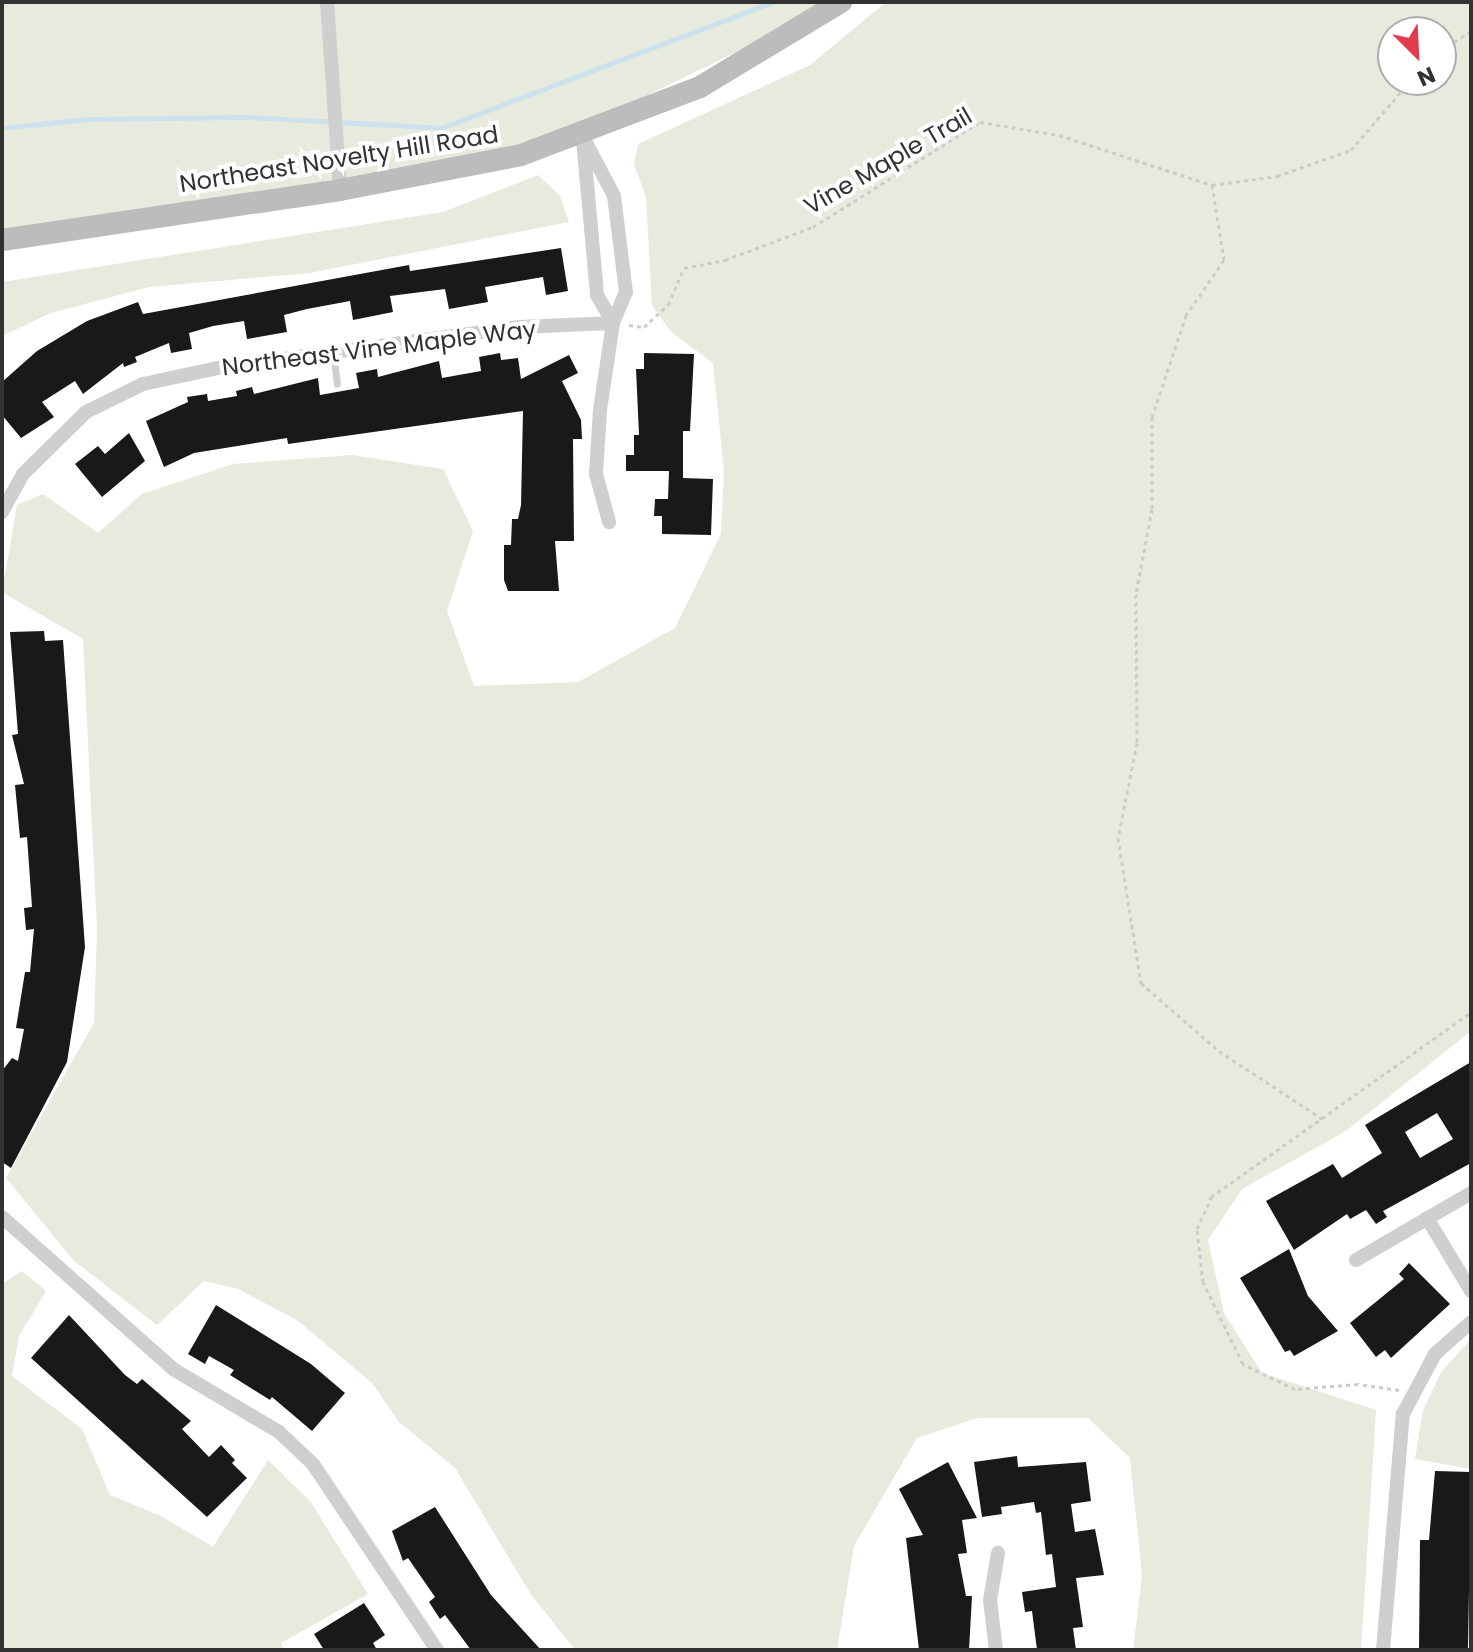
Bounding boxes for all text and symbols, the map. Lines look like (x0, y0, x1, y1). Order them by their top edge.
north arrow (1377, 16, 1457, 96)
text: N (1412, 59, 1440, 94)
street label: Vine Maple Trail (799, 101, 977, 221)
street label: Northeast Novelty Hill Road (178, 120, 500, 198)
street label: Northeast Vine Maple Way (220, 314, 538, 382)

